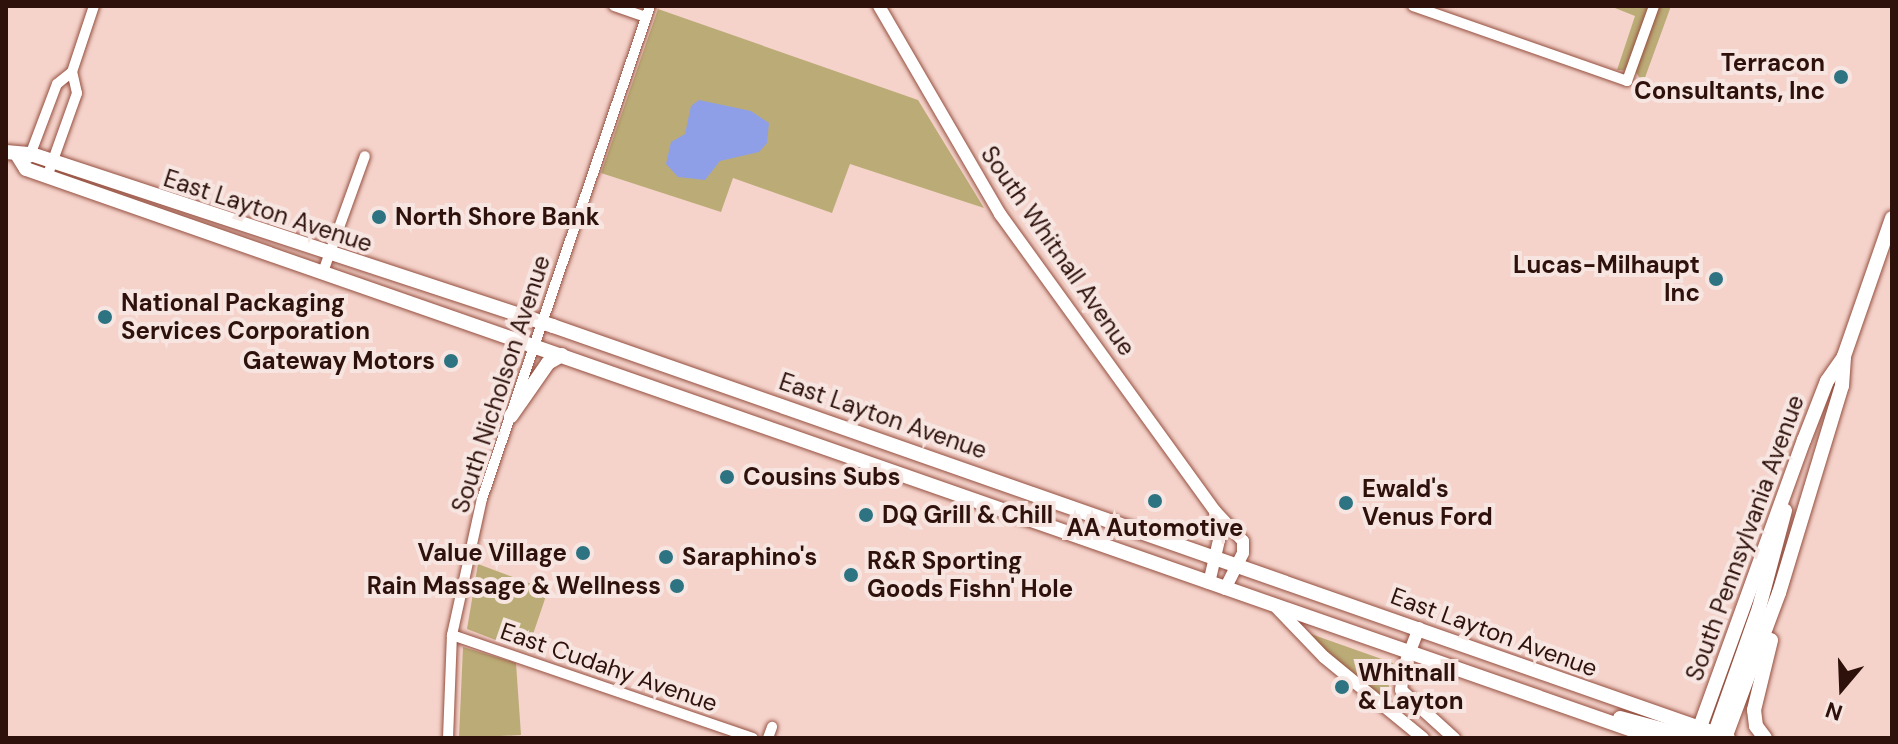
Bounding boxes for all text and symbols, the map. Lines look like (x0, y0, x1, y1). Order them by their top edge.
place label: Terracon Consultants, Inc (1634, 49, 1825, 105)
marker: Terracon Consultants, Inc (1832, 68, 1850, 86)
street label: South Whitnall Avenue (975, 141, 1141, 361)
street label: East Layton Avenue (160, 164, 376, 258)
place label: North Shore Bank (395, 203, 600, 231)
marker: North Shore Bank (370, 208, 388, 226)
place label: Lucas-Milhaupt Inc (1513, 251, 1700, 307)
street label: South Nicholson Avenue (446, 252, 556, 516)
marker: Lucas-Milhaupt Inc (1707, 270, 1725, 288)
place label: National Packaging Services Corporation (121, 289, 370, 345)
marker: National Packaging Services Corporation (96, 308, 114, 326)
place label: Gateway Motors (243, 347, 435, 375)
marker: Gateway Motors (442, 352, 460, 370)
street label: East Layton Avenue (775, 367, 991, 465)
street label: South Pennsylvania Avenue (1680, 391, 1810, 685)
place label: Cousins Subs (743, 463, 900, 491)
marker: Cousins Subs (718, 468, 736, 486)
place label: Ewald's Venus Ford (1362, 475, 1493, 531)
marker: AA Automotive (1146, 492, 1164, 510)
marker: Ewald's Venus Ford (1337, 494, 1355, 512)
place label: DQ Grill & Chill (882, 501, 1053, 529)
marker: DQ Grill & Chill (857, 506, 875, 524)
place label: AA Automotive (1066, 514, 1244, 542)
place label: Value Village (418, 539, 567, 567)
place label: Saraphino's (682, 543, 817, 571)
marker: Value Village (574, 544, 592, 562)
place label: R&R Sporting Goods Fishn' Hole (867, 547, 1073, 603)
marker: Saraphino's (657, 548, 675, 566)
marker: R&R Sporting Goods Fishn' Hole (842, 566, 860, 584)
place label: Rain Massage & Wellness (367, 572, 661, 600)
marker: Rain Massage & Wellness (668, 577, 686, 595)
street label: East Layton Avenue (1387, 581, 1601, 683)
street label: East Cudahy Avenue (497, 616, 721, 718)
north arrow (1802, 648, 1882, 728)
place label: Whitnall & Layton (1358, 659, 1463, 715)
marker: Whitnall & Layton (1333, 678, 1351, 696)
text: N (1822, 695, 1846, 727)

